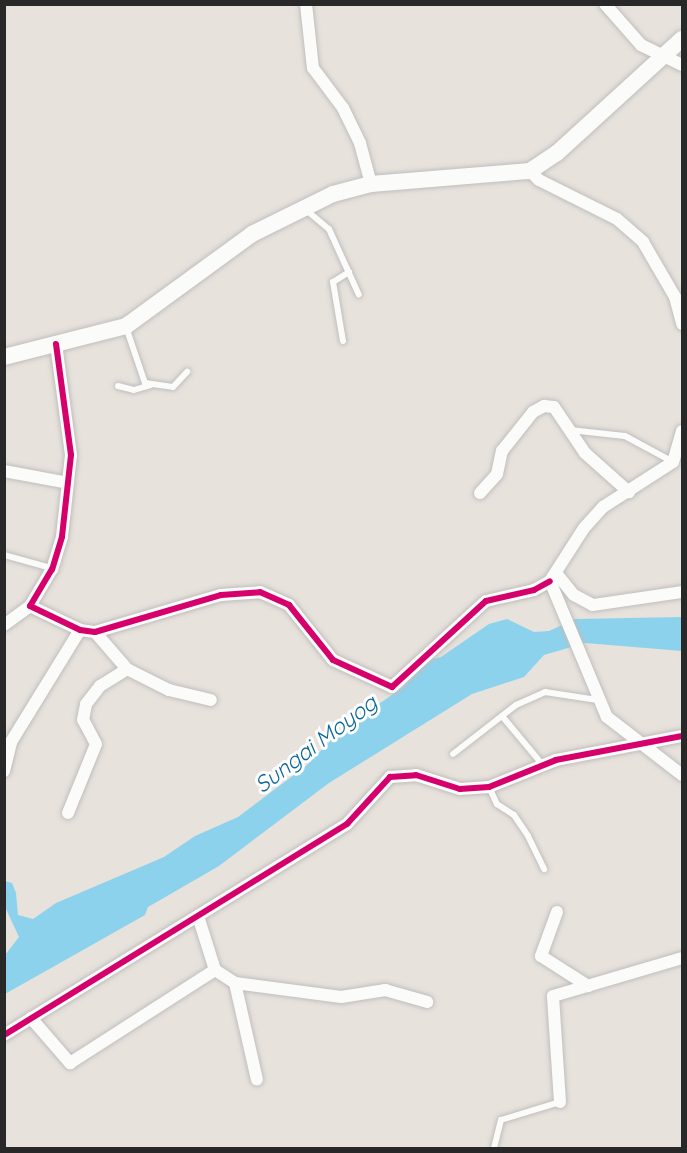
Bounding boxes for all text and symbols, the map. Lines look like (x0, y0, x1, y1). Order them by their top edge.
water label: Sungai Moyog (250, 689, 382, 799)

